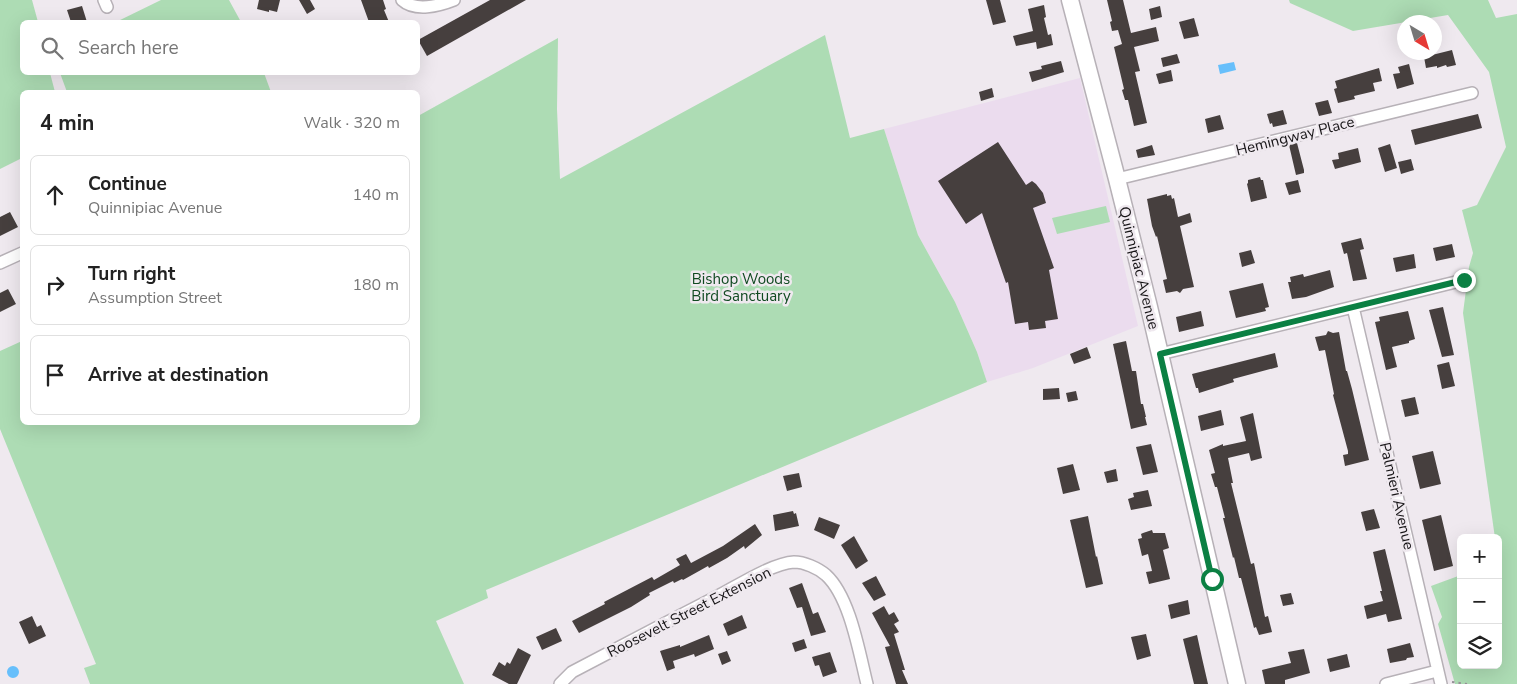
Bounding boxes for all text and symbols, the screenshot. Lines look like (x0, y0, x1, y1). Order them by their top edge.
north arrow (1397, 15, 1442, 60)
search box (20, 20, 420, 75)
icon: search (38, 34, 66, 62)
text: Search here (78, 35, 179, 61)
text: 4 min (40, 109, 94, 137)
text: Walk · 320 m (304, 112, 400, 134)
street label: Hemingway Place (1234, 112, 1356, 160)
text: Continue (88, 171, 167, 197)
icon: ahead (41, 181, 69, 209)
text: 140 m (352, 184, 399, 206)
text: Quinnipiac Avenue (88, 197, 222, 219)
street label: Quinnipiac Avenue (1114, 204, 1164, 332)
text: Turn right (88, 261, 175, 287)
park label: Bishop Woods Bird Sanctuary (691, 269, 791, 306)
route end (1453, 269, 1476, 292)
icon: right (41, 271, 69, 299)
text: 180 m (352, 274, 399, 296)
text: Assumption Street (88, 287, 222, 309)
icon: arrive (41, 361, 69, 389)
text: Arrive at destination (88, 362, 269, 388)
street label: Palmieri Avenue (1375, 440, 1419, 552)
map controls (1457, 534, 1502, 669)
button: + (1457, 534, 1502, 579)
street label: Roosevelt Street Extension (604, 562, 774, 662)
route start (1201, 568, 1224, 591)
button: − (1457, 579, 1502, 624)
button: layers (1457, 624, 1502, 669)

